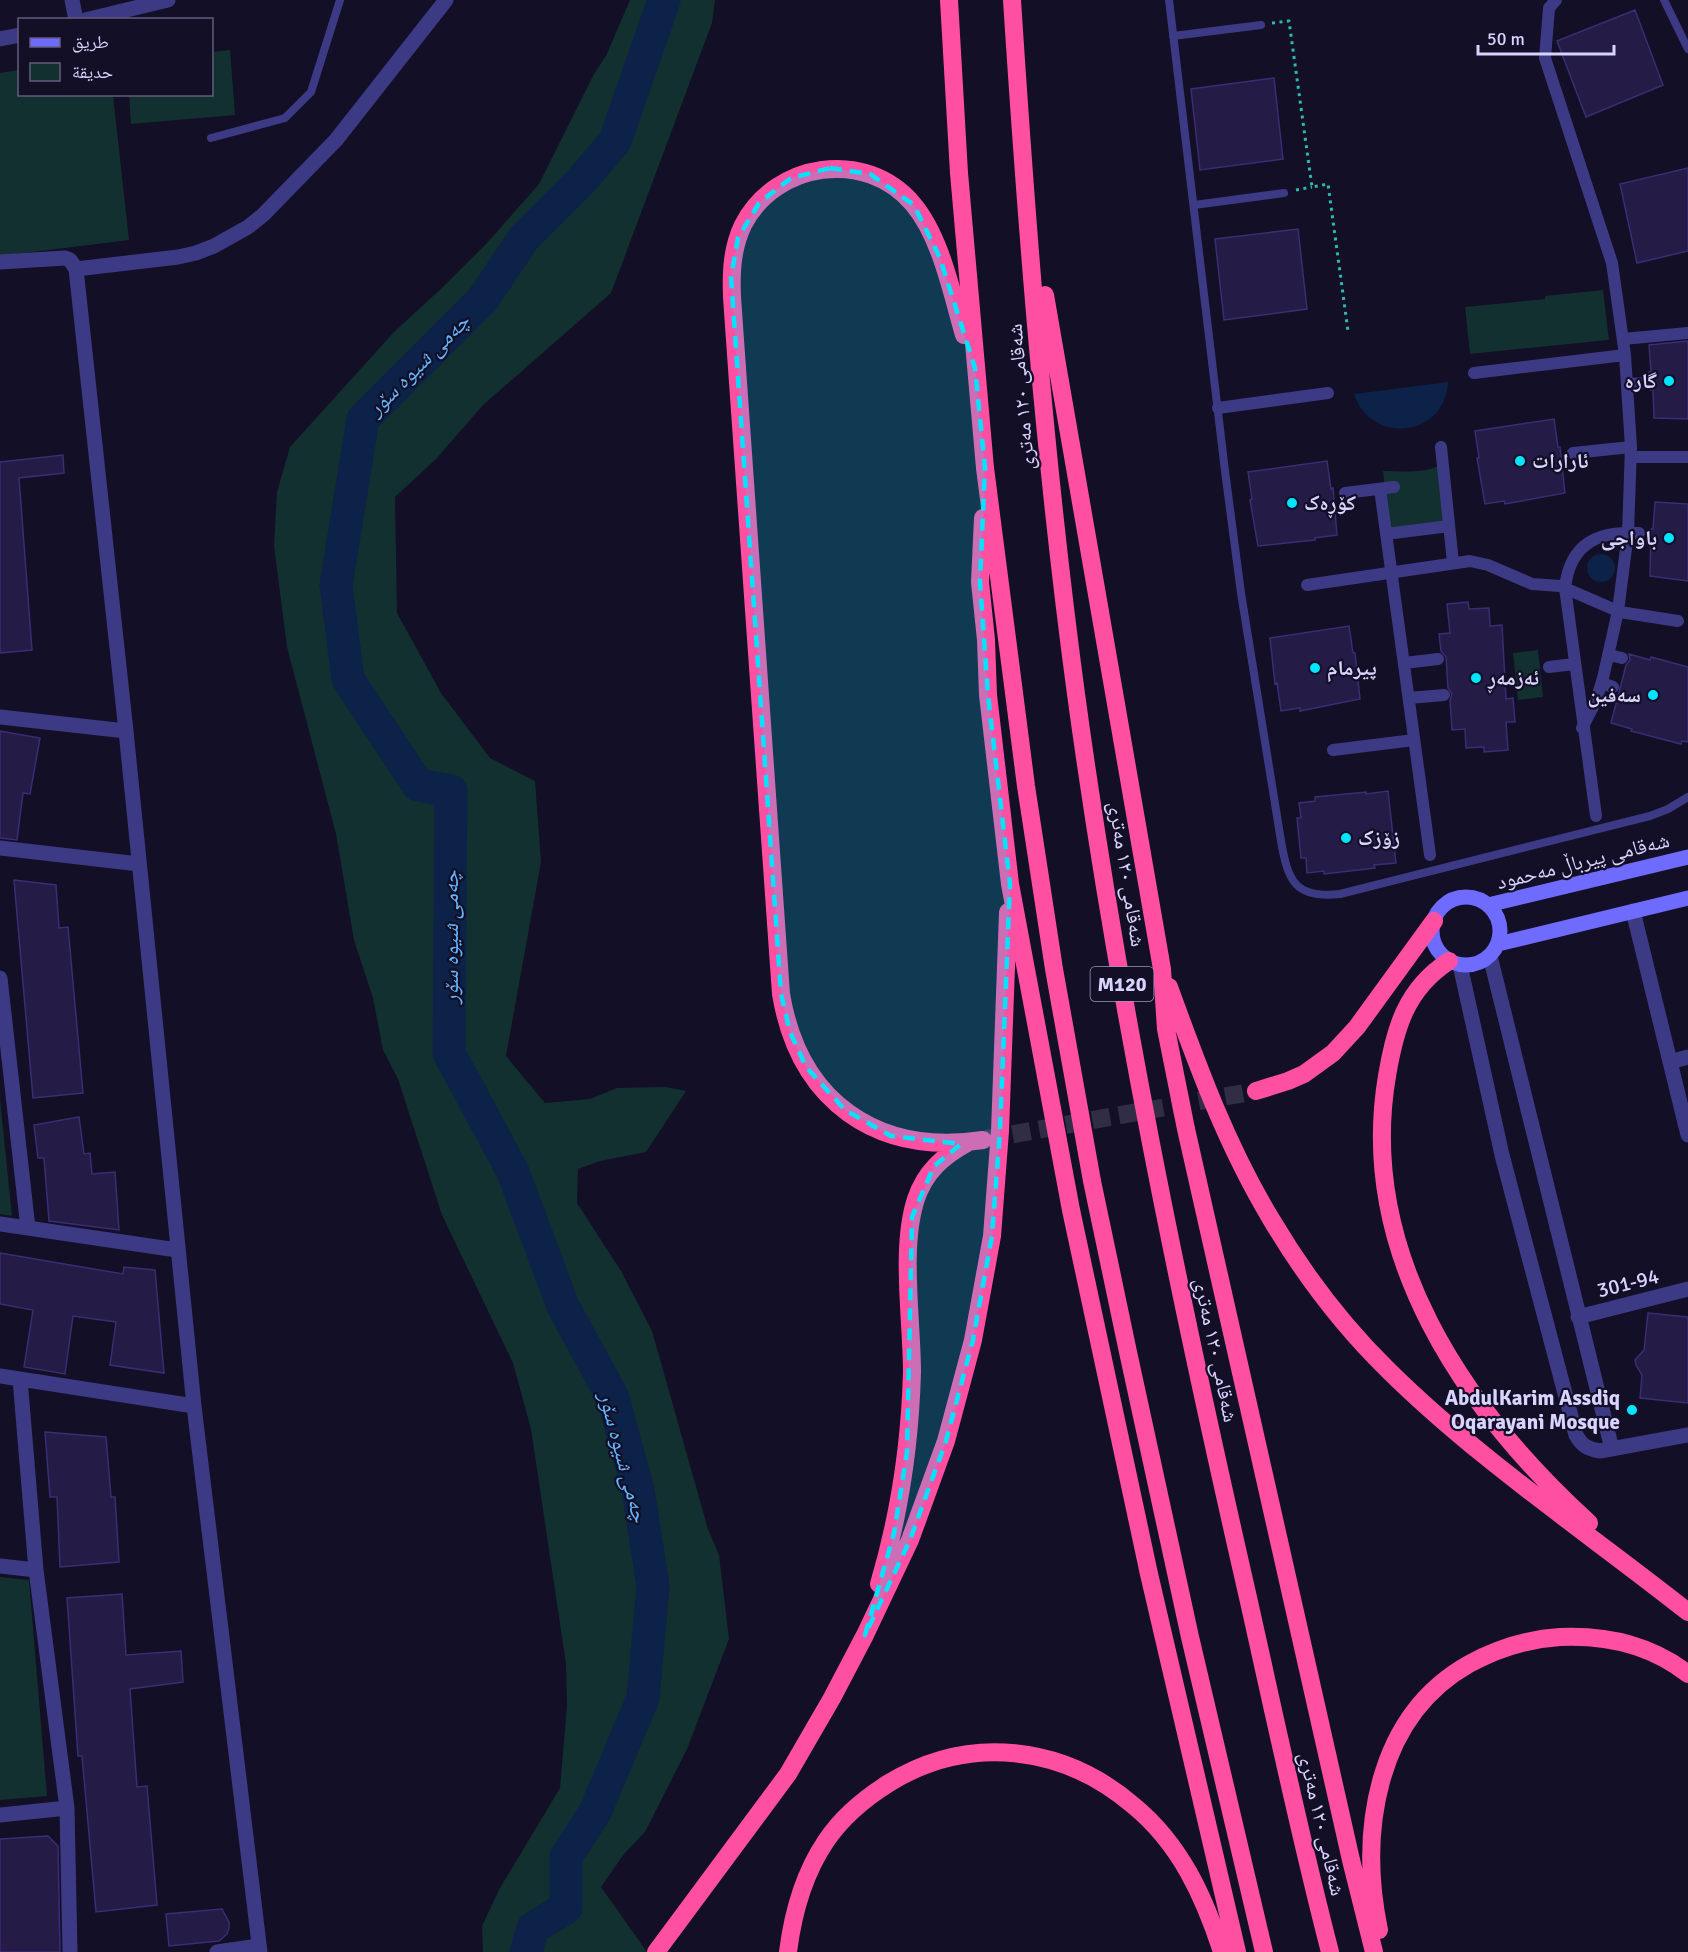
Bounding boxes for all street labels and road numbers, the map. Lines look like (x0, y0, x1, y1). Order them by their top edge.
street label: شەقامی ١٢٠ مەتری (1002, 323, 1040, 471)
street label: شەقامی ١٢٠ مەتری (1103, 800, 1151, 948)
street label: شەقامی پیرباڵ مەحمود (1494, 827, 1672, 895)
road number: M120 (1090, 967, 1154, 1001)
street label: 301-94 (1594, 1263, 1662, 1303)
street label: شەقامی ١٢٠ مەتری (1188, 1276, 1244, 1424)
street label: شەقامی ١٢٠ مەتری (1293, 1750, 1351, 1898)

